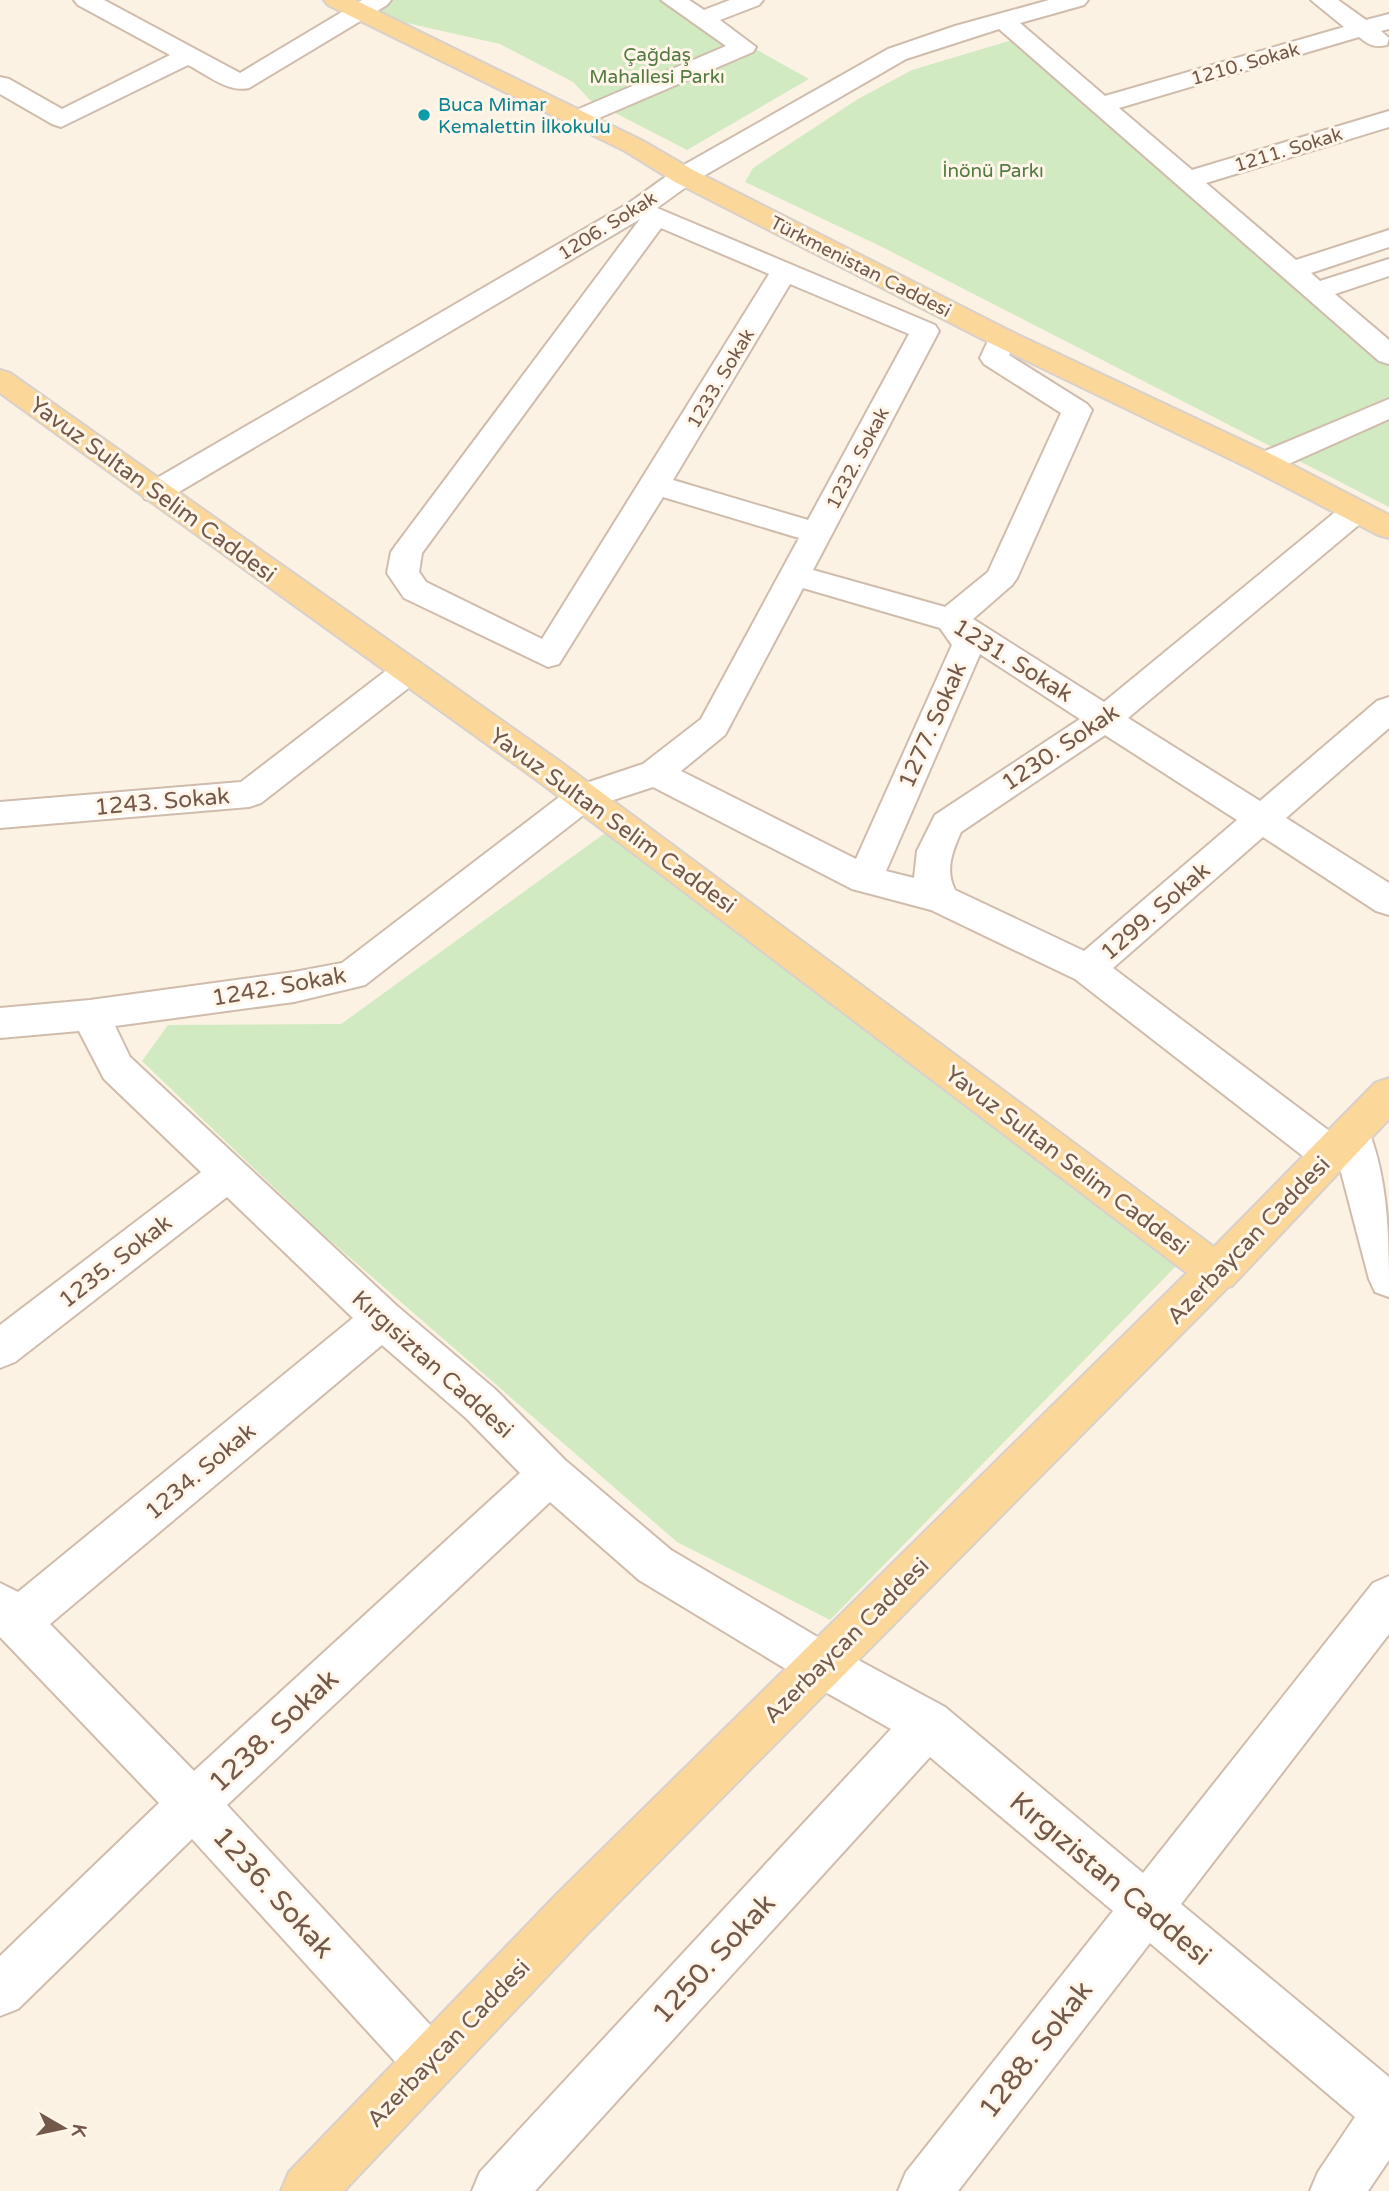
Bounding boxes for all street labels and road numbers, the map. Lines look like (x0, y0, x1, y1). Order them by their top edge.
street label: 1210. Sokak (1188, 38, 1302, 90)
street label: 1211. Sokak (1231, 123, 1345, 177)
street label: 1206. Sokak (554, 187, 661, 265)
street label: Türkmenistan Caddesi (766, 212, 955, 322)
street label: 1233. Sokak (683, 325, 759, 432)
street label: Yavuz Sultan Selim Caddesi (24, 391, 281, 589)
street label: 1232. Sokak (822, 404, 894, 513)
street label: 1231. Sokak (948, 613, 1077, 709)
street label: 1277. Sokak (893, 658, 973, 793)
street label: 1230. Sokak (996, 698, 1125, 797)
street label: Yavuz Sultan Selim Caddesi (484, 722, 741, 920)
street label: 1243. Sokak (93, 782, 231, 822)
street label: 1299. Sokak (1095, 857, 1216, 967)
street label: 1242. Sokak (210, 961, 348, 1013)
street label: Yavuz Sultan Selim Caddesi (939, 1060, 1194, 1262)
street label: Azerbaycan Caddesi (1161, 1151, 1336, 1331)
street label: 1235. Sokak (54, 1209, 178, 1315)
street label: Kırgısiztan Caddesi (346, 1285, 519, 1445)
street label: 1234. Sokak (140, 1417, 262, 1526)
street label: Azerbaycan Caddesi (758, 1552, 935, 1729)
street label: 1238. Sokak (202, 1662, 346, 1799)
street label: Kırgızistan Caddesi (1003, 1785, 1218, 1973)
street label: 1236. Sokak (205, 1820, 341, 1965)
street label: 1250. Sokak (645, 1887, 782, 2031)
street label: Azerbaycan Caddesi (361, 1954, 536, 2134)
street label: 1288. Sokak (972, 1974, 1100, 2125)

